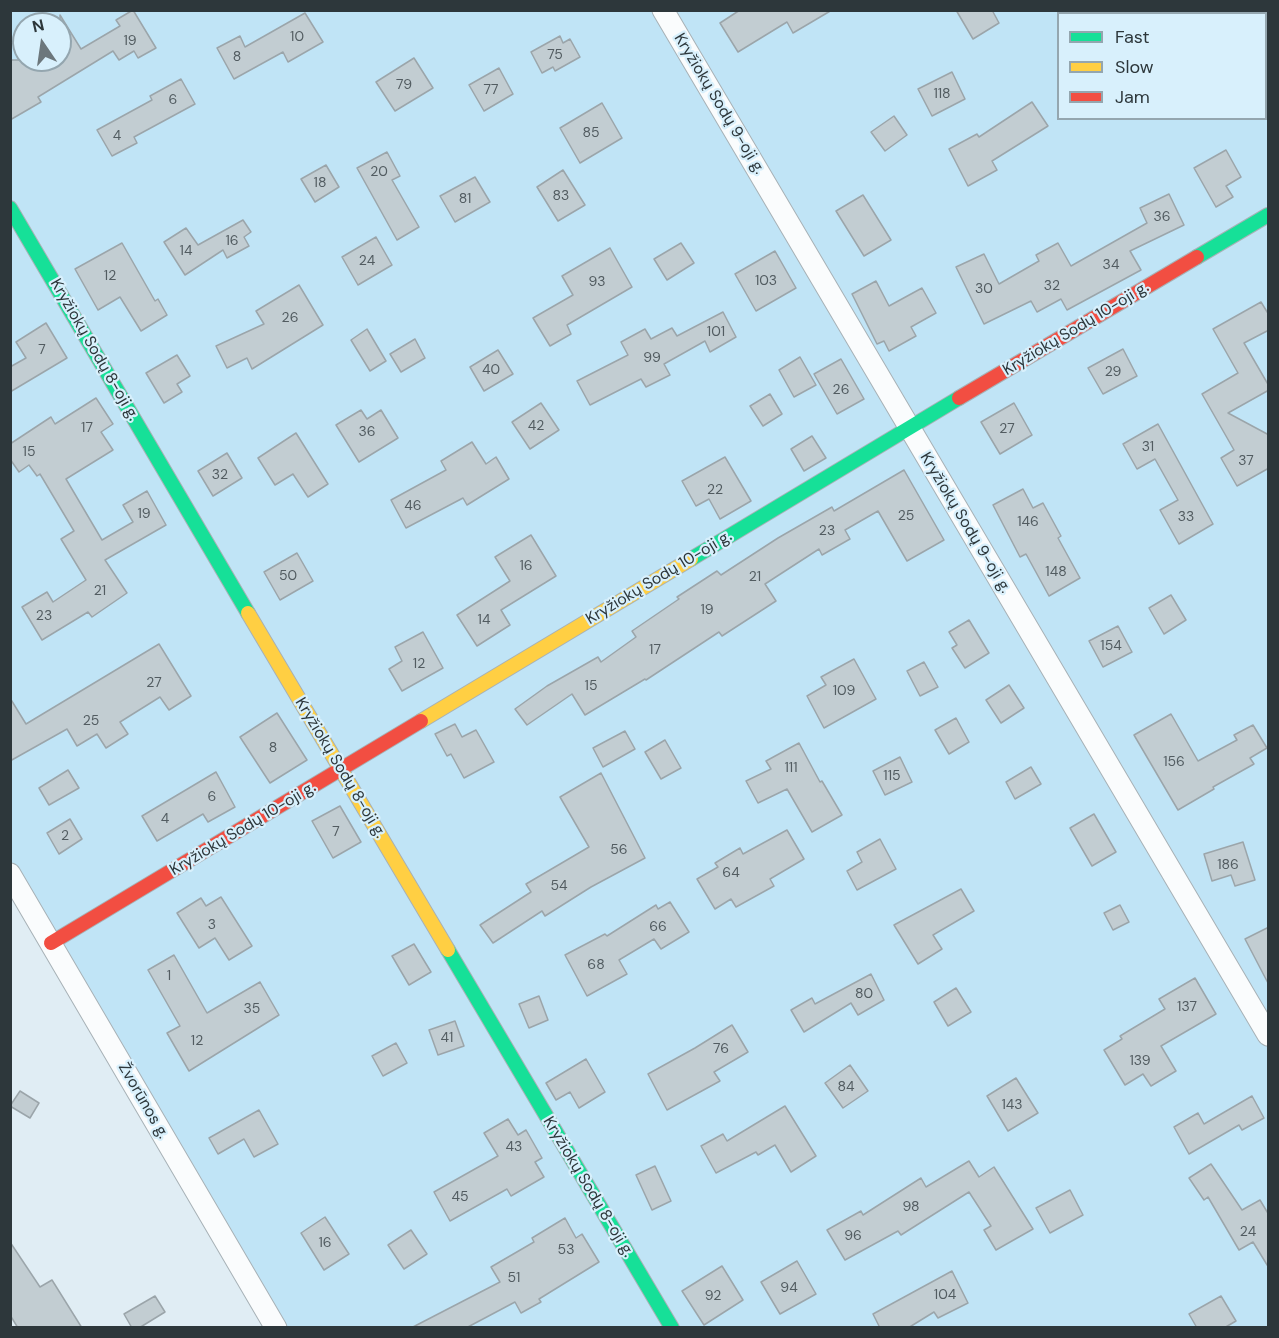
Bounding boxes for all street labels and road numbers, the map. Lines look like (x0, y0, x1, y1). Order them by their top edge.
street label: Kryžiokų Sodų 9-oji g. (669, 30, 769, 178)
street label: Kryžiokų Sodų 8-oji g. (46, 276, 142, 424)
street label: Kryžiokų Sodų 10-oji g. (1000, 278, 1152, 380)
street label: Kryžiokų Sodų 9-oji g. (915, 449, 1015, 597)
street label: Kryžiokų Sodų 10-oji g. (583, 527, 735, 629)
street label: Kryžiokų Sodų 8-oji g. (290, 694, 390, 842)
street label: Kryžiokų Sodų 10-oji g. (167, 778, 319, 880)
street label: Žvorūnos g. (114, 1060, 172, 1142)
street label: Kryžiokų Sodų 8-oji g. (538, 1113, 638, 1261)

